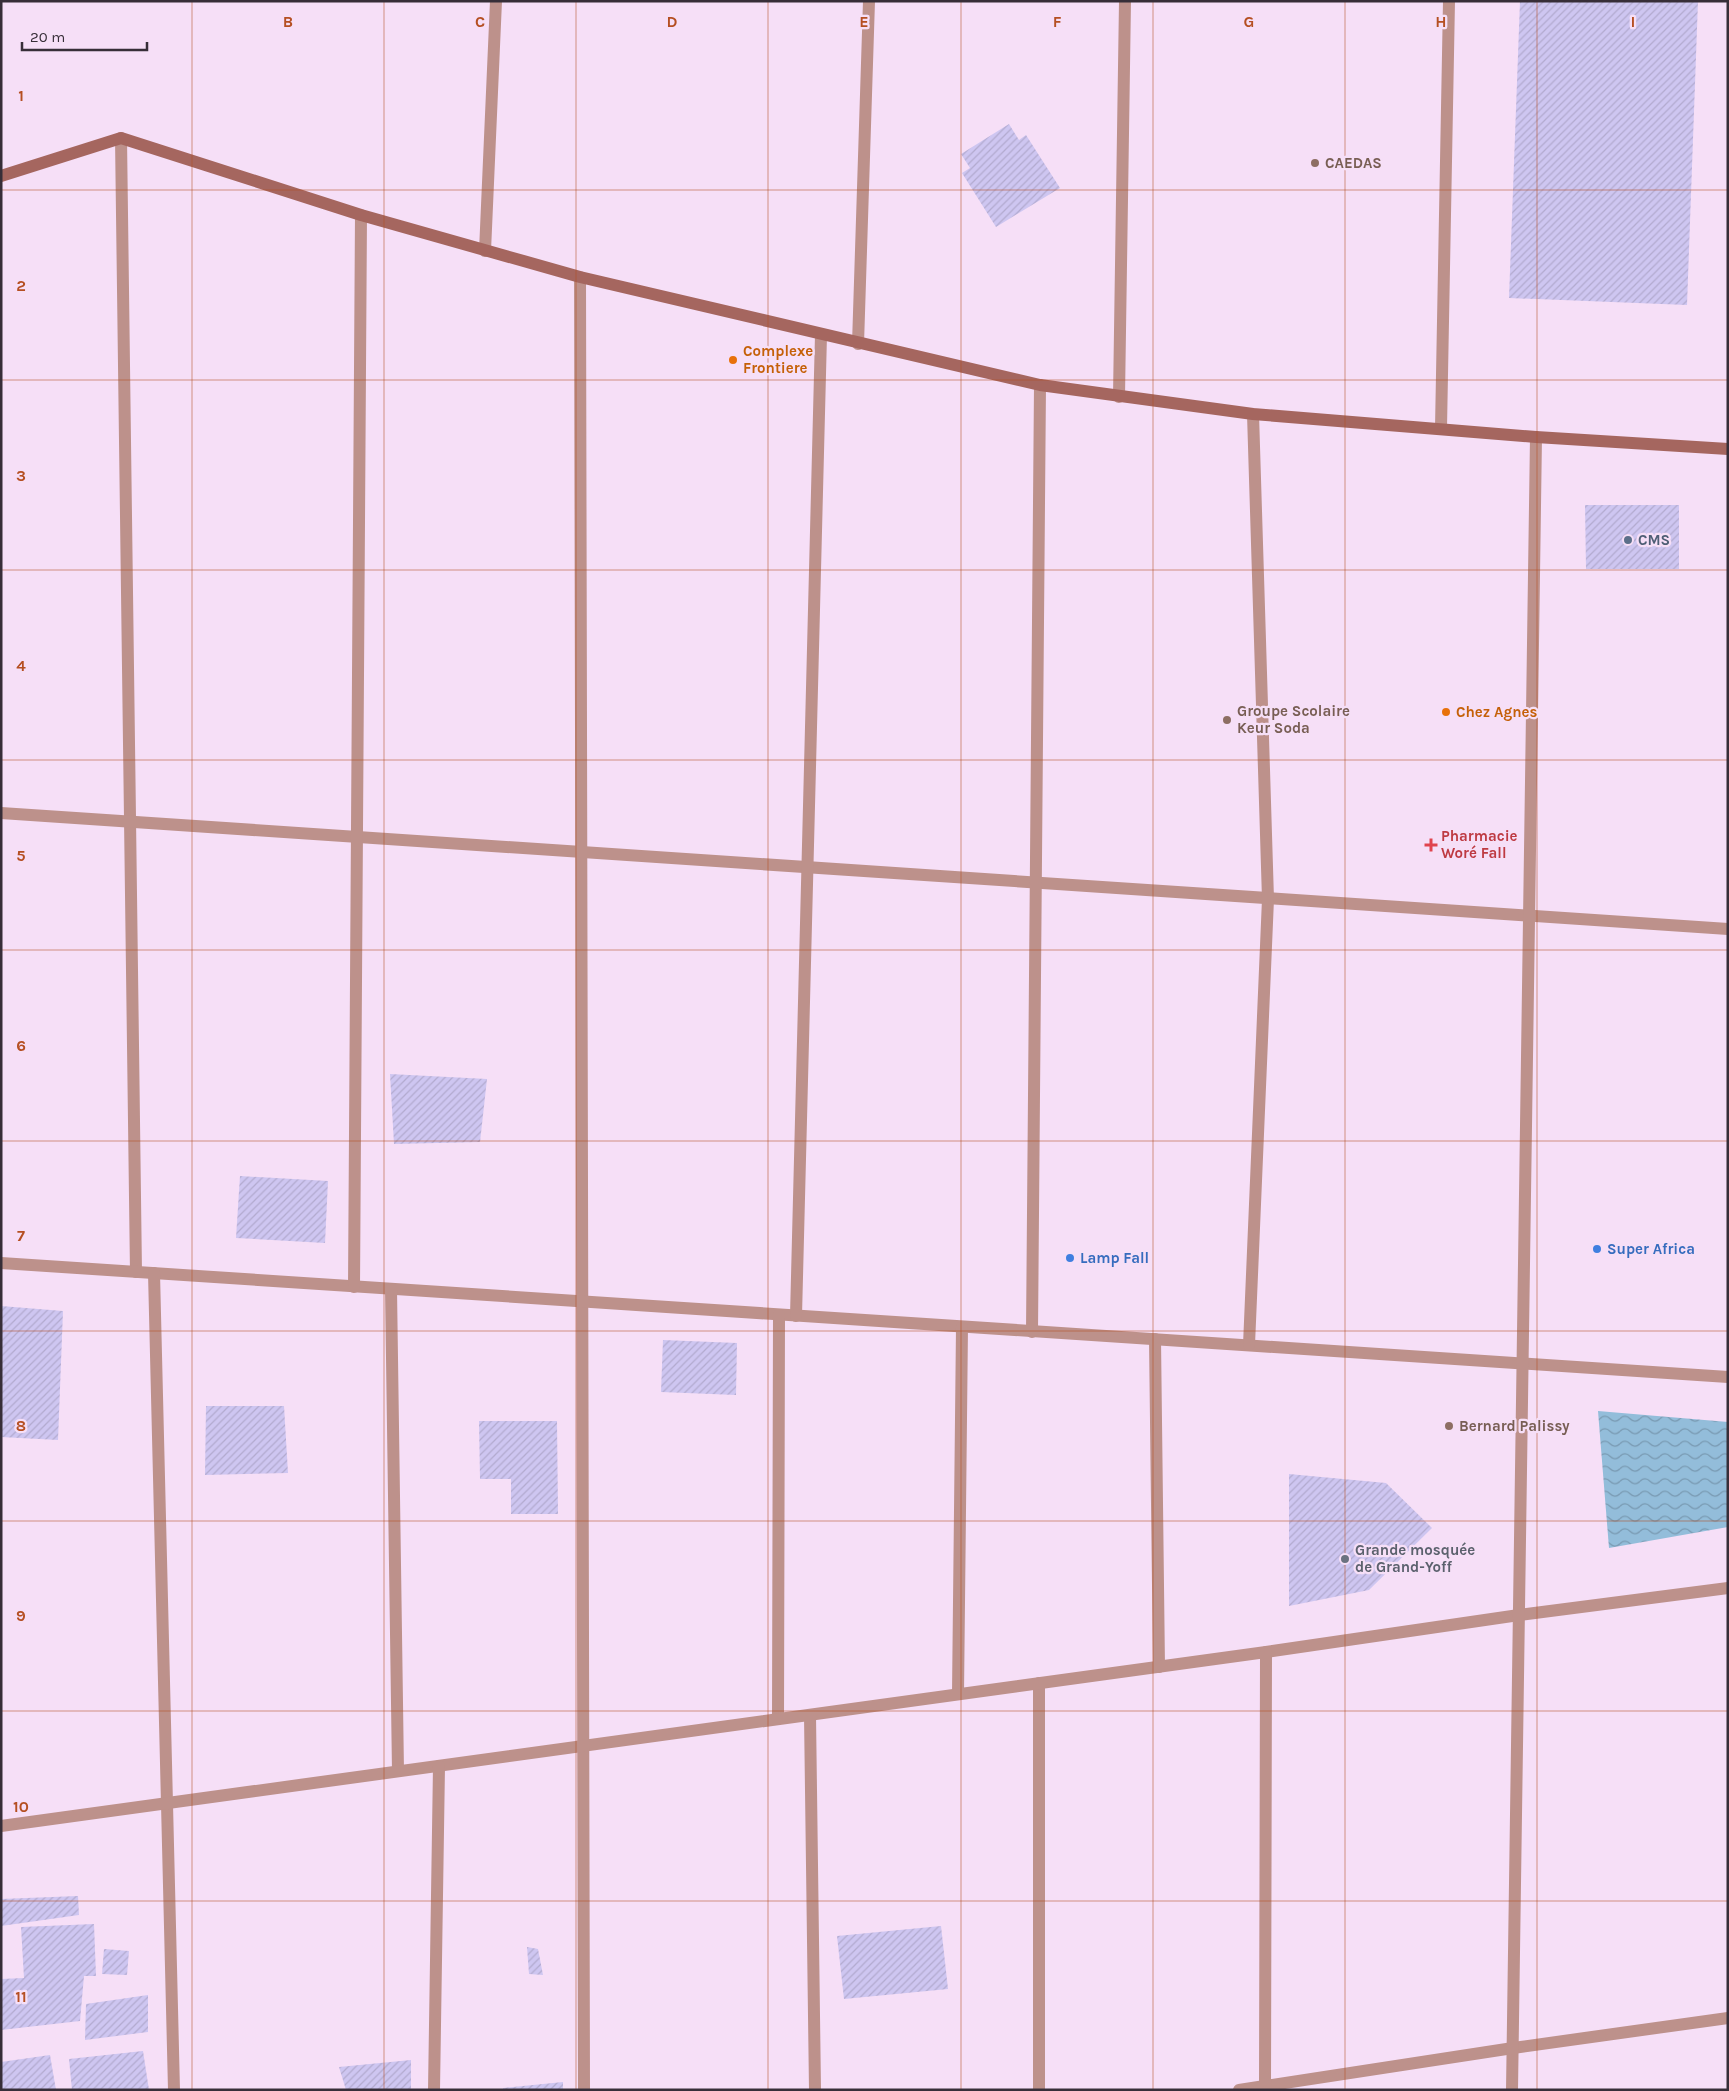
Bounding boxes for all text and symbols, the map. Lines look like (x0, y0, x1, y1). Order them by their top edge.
text: B (283, 12, 293, 31)
text: C (475, 12, 485, 31)
text: D (667, 12, 678, 31)
text: E (859, 12, 869, 31)
text: F (1053, 12, 1062, 31)
text: G (1244, 12, 1254, 31)
text: H (1435, 12, 1447, 31)
text: I (1631, 12, 1635, 31)
scale bar (22, 20, 148, 52)
text: 20 m (30, 28, 65, 46)
text: 1 (18, 86, 24, 105)
place label: CAEDAS (1325, 154, 1382, 172)
marker: CAEDAS (1309, 157, 1321, 169)
text: 2 (16, 276, 26, 295)
place label: Complexe Frontiere (743, 342, 813, 377)
marker: Complexe Frontiere (727, 354, 739, 366)
text: 3 (16, 466, 26, 485)
place label: CMS (1638, 531, 1670, 549)
marker: CMS (1622, 534, 1634, 546)
text: 4 (16, 656, 26, 675)
place label: Groupe Scolaire Keur Soda (1237, 702, 1350, 737)
place label: Chez Agnes (1456, 703, 1537, 721)
marker: Chez Agnes (1440, 706, 1452, 718)
marker: Groupe Scolaire Keur Soda (1221, 714, 1233, 726)
place label: Pharmacie Woré Fall (1441, 827, 1518, 862)
marker: Pharmacie Woré Fall (1425, 839, 1437, 851)
text: 5 (16, 846, 26, 865)
text: 6 (16, 1036, 26, 1055)
text: 7 (17, 1226, 25, 1245)
place label: Super Africa (1607, 1240, 1695, 1258)
marker: Super Africa (1591, 1243, 1603, 1255)
place label: Lamp Fall (1080, 1249, 1149, 1267)
marker: Lamp Fall (1064, 1252, 1076, 1264)
text: 8 (16, 1416, 26, 1435)
place label: Bernard Palissy (1459, 1417, 1570, 1435)
marker: Bernard Palissy (1443, 1420, 1455, 1432)
place label: Grande mosquée de Grand-Yoff (1355, 1541, 1475, 1576)
marker: Grande mosquée de Grand-Yoff (1339, 1553, 1351, 1565)
text: 9 (16, 1606, 26, 1625)
text: 10 (13, 1797, 29, 1816)
text: 11 (15, 1987, 27, 2006)

